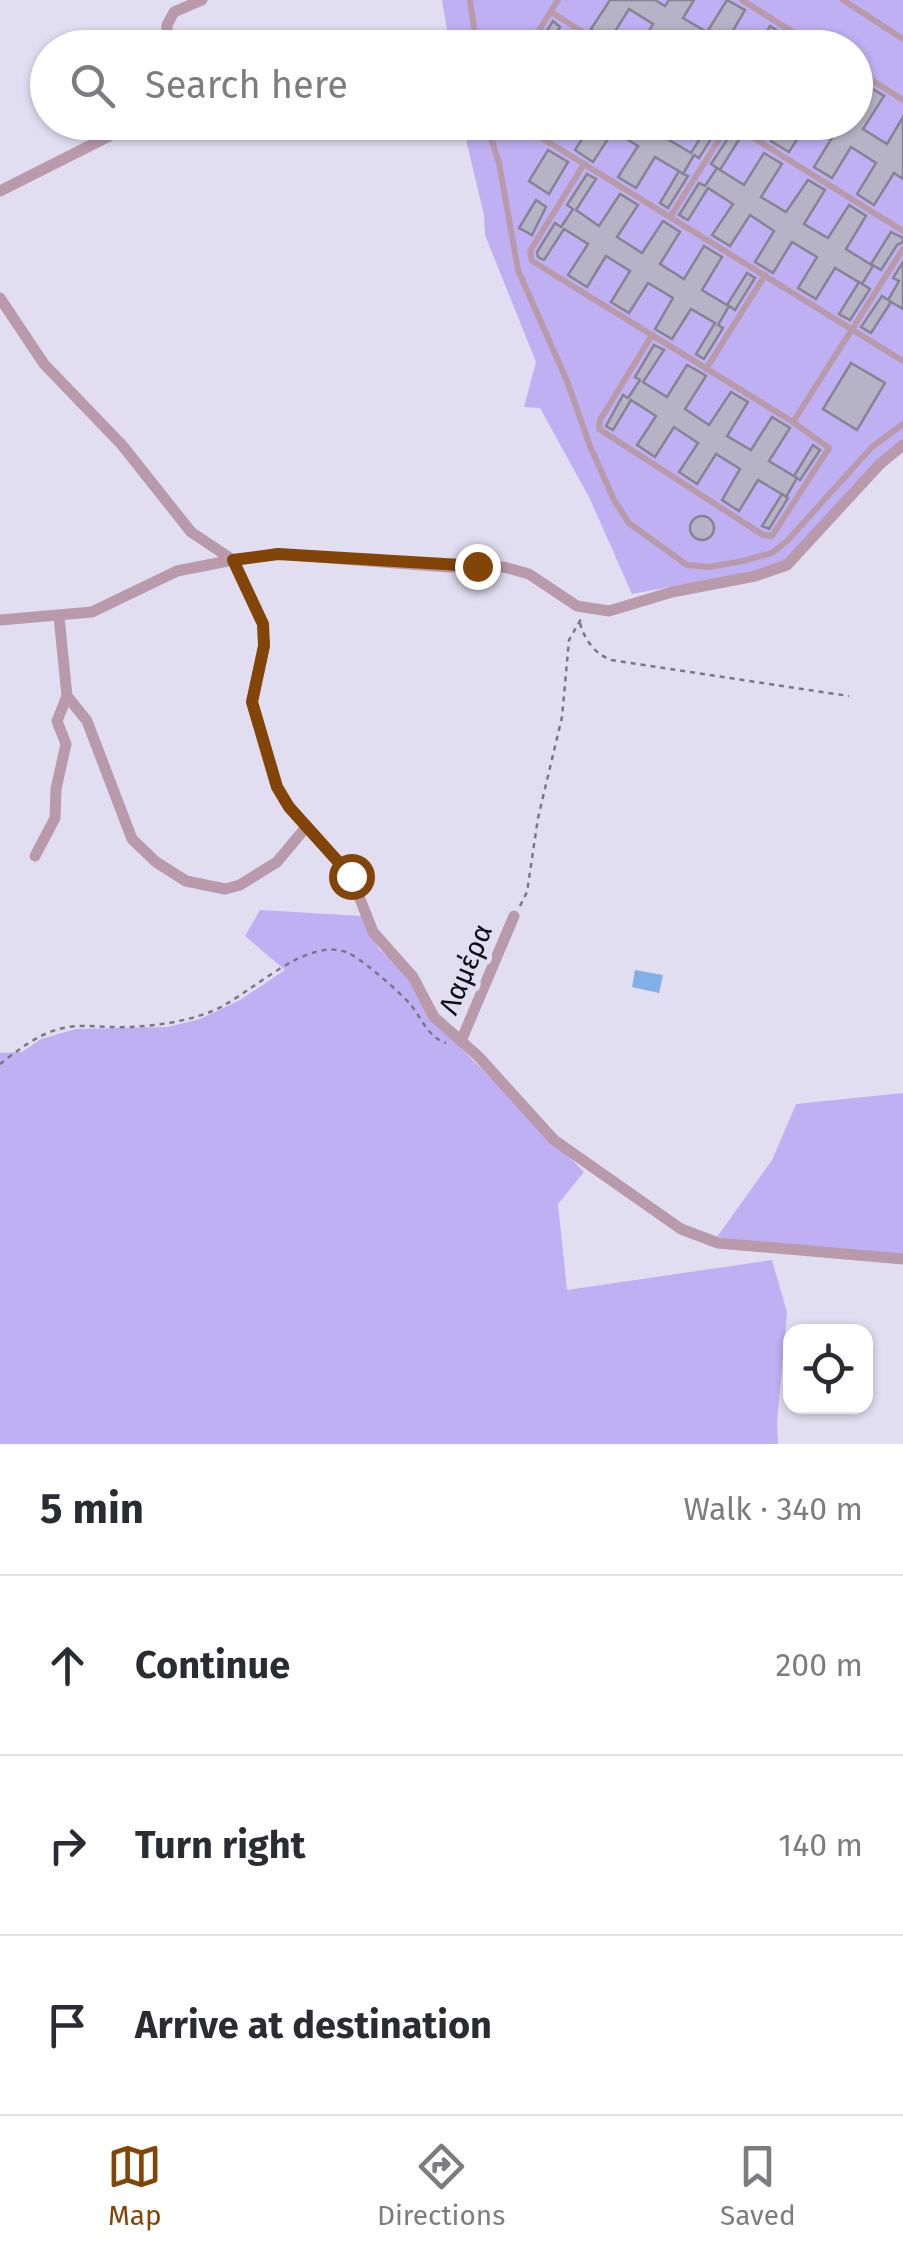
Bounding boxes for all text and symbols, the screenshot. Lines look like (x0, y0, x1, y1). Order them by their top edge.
search box (30, 30, 873, 140)
icon: search (65, 58, 120, 113)
text: Search here (145, 62, 348, 108)
route end (455, 544, 501, 590)
route start (329, 854, 375, 900)
street label: Λαμέρα (432, 919, 499, 1019)
map controls (783, 1324, 873, 1414)
button: locate (783, 1324, 873, 1414)
text: 5 min (40, 1484, 144, 1534)
text: Walk · 340 m (683, 1490, 863, 1528)
icon: ahead (40, 1638, 95, 1693)
text: Continue (135, 1642, 290, 1688)
text: 200 m (776, 1646, 863, 1684)
icon: right (40, 1818, 95, 1873)
text: Turn right (135, 1822, 305, 1868)
text: 140 m (778, 1826, 863, 1864)
icon: arrive (40, 1998, 95, 2053)
text: Arrive at destination (135, 2002, 492, 2048)
tab: Map (107, 2139, 162, 2232)
tab: Directions (377, 2139, 505, 2232)
tab: Saved (720, 2139, 796, 2232)

